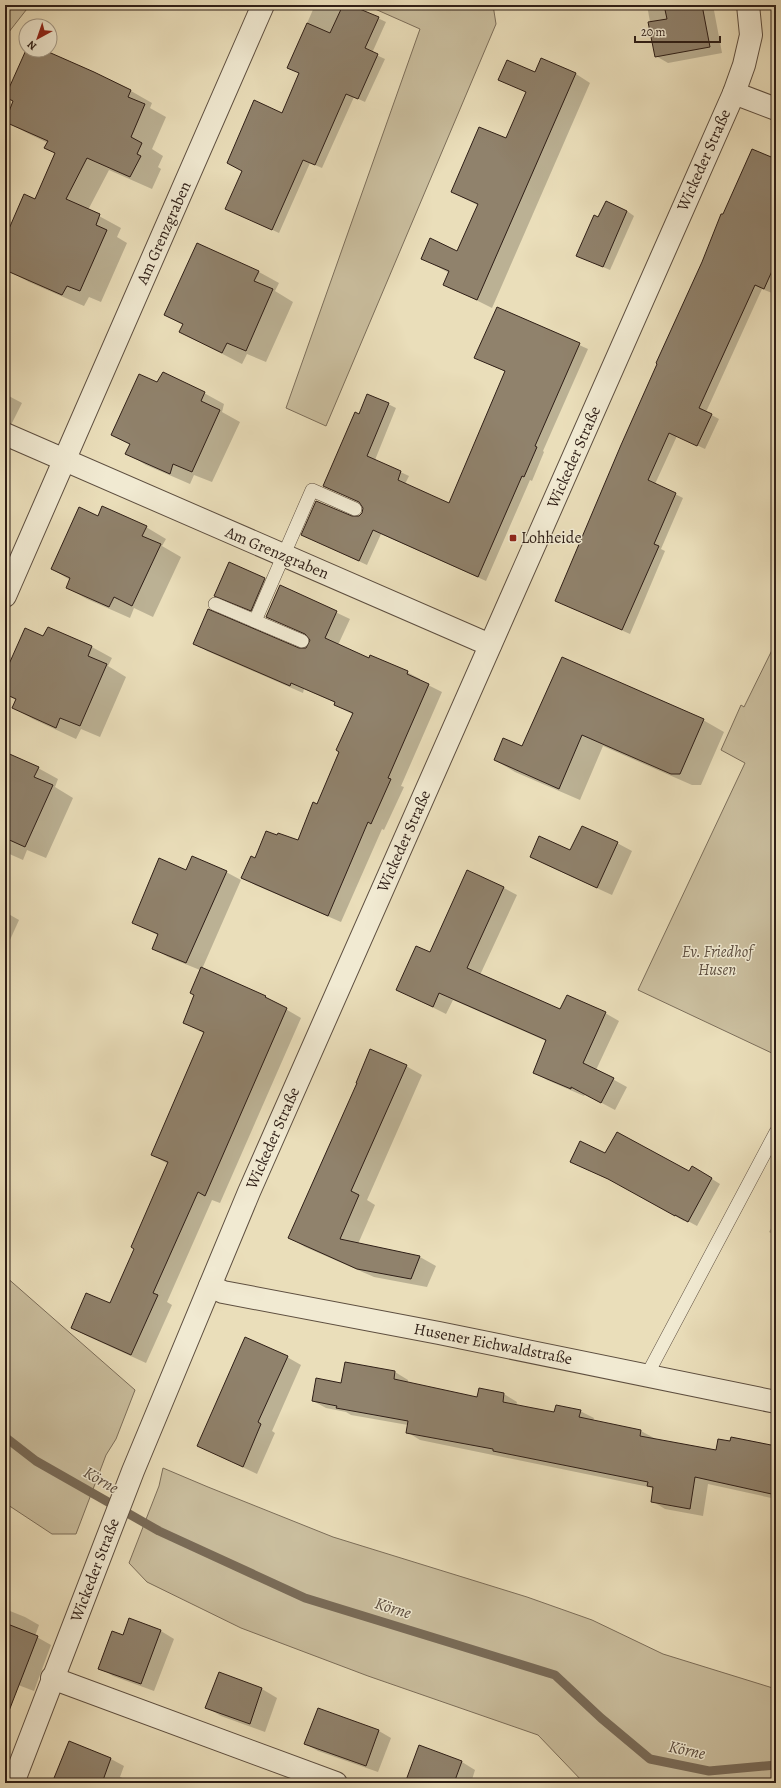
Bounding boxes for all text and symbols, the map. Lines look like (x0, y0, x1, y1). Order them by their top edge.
north arrow (18, 18, 58, 58)
scale bar (635, 18, 720, 44)
text: 20 m (641, 24, 665, 40)
text: N (24, 37, 40, 54)
street label: Wickeder Straße (671, 106, 736, 215)
street label: Am Grenzgraben (131, 178, 197, 289)
street label: Wickeder Straße (541, 403, 606, 512)
street label: Am Grenzgraben (221, 521, 332, 585)
place label: Lohheide (521, 527, 582, 549)
marker: Lohheide (508, 533, 518, 543)
street label: Wickeder Straße (371, 787, 436, 896)
park label: Ev. Friedhof Husen (682, 941, 756, 981)
street label: Wickeder Straße (240, 1084, 305, 1193)
street label: Husener Eichwaldstraße (412, 1318, 574, 1370)
water label: Körne (79, 1461, 123, 1499)
street label: Wickeder Straße (65, 1515, 125, 1626)
water label: Körne (372, 1592, 414, 1624)
water label: Körne (666, 1735, 708, 1765)

